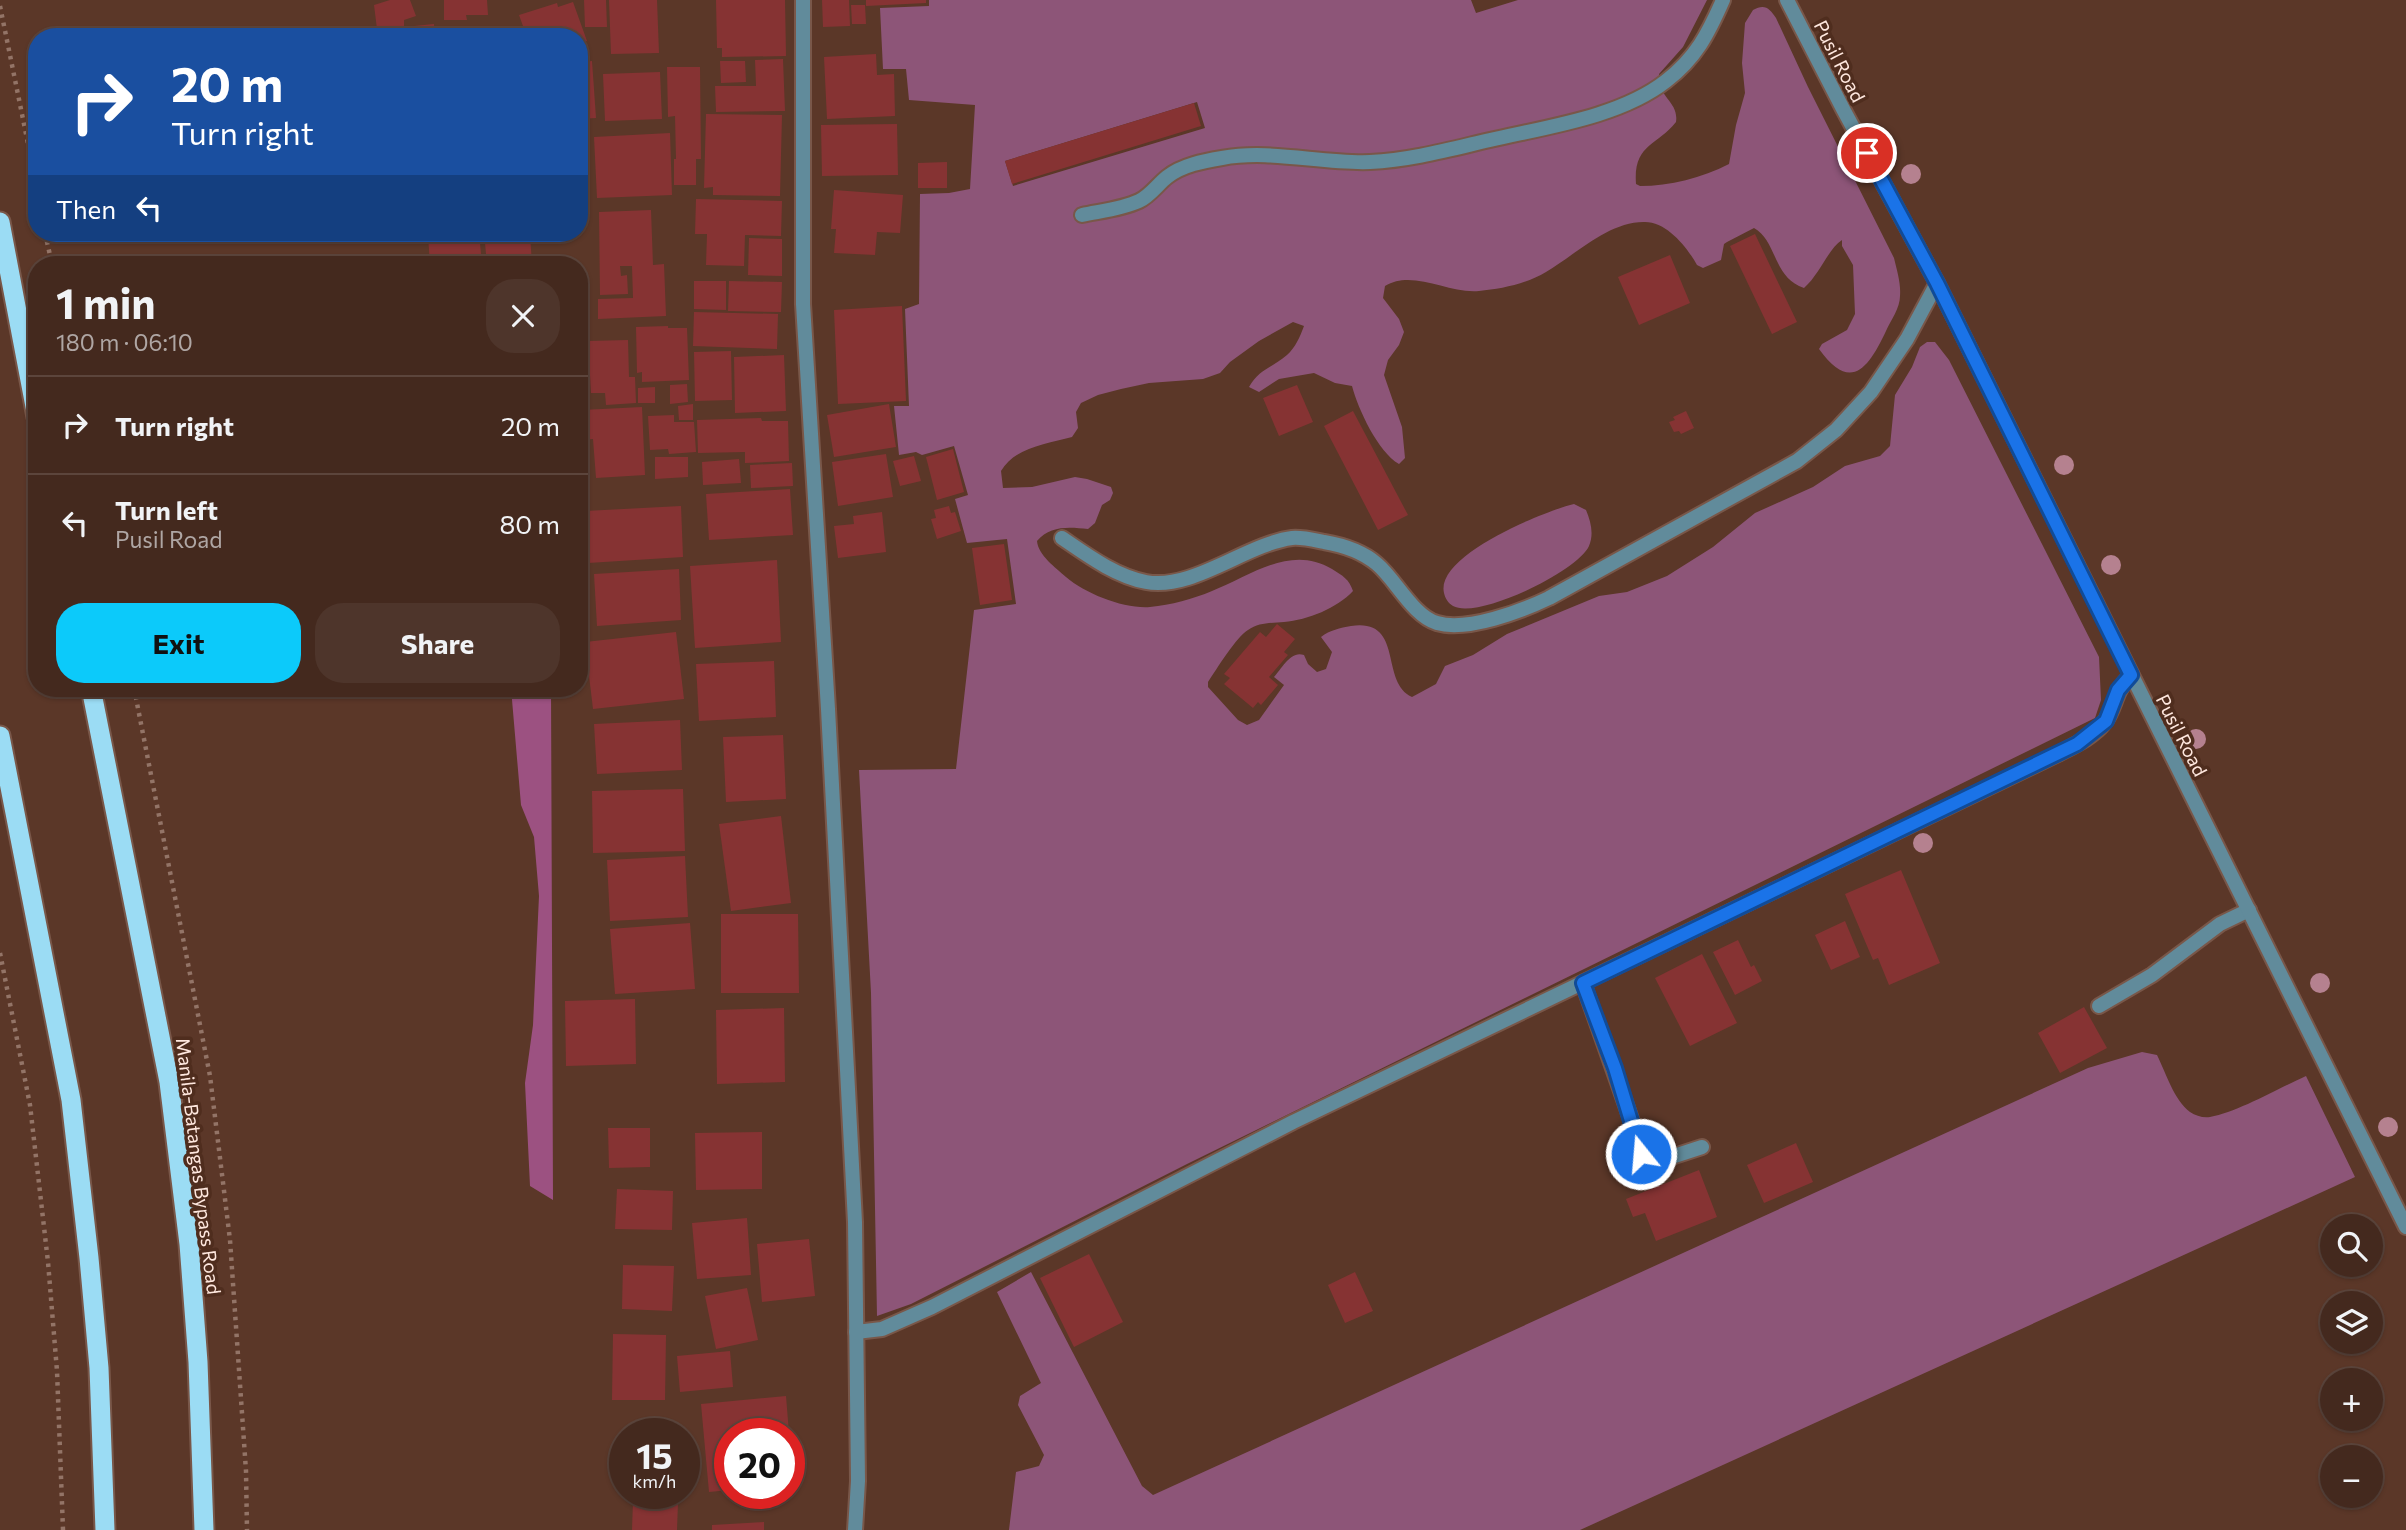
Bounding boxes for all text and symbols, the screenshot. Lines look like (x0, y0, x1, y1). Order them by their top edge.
street label: Pusil Road (1810, 16, 1870, 106)
text: 20 m (171, 52, 283, 112)
icon: right (56, 56, 147, 147)
text: Turn right (171, 112, 314, 152)
pin (1837, 123, 1897, 183)
icon: arrive (1848, 134, 1886, 172)
icon: left (130, 189, 168, 227)
text: Then (56, 193, 116, 224)
text: 1 min (56, 276, 156, 328)
button: close (486, 279, 560, 353)
text: 180 m · 06:10 (56, 328, 193, 356)
icon: right (56, 406, 94, 444)
text: Turn right (115, 410, 234, 441)
text: 20 m (501, 410, 560, 441)
text: Turn left (115, 494, 218, 525)
icon: left (56, 504, 94, 542)
text: 80 m (500, 508, 560, 539)
text: Pusil Road (115, 525, 223, 553)
button: Exit (56, 603, 301, 683)
button: Share (315, 603, 560, 683)
street label: Pusil Road (2152, 690, 2212, 780)
street label: Manila-Batangas Bypass Road (172, 1036, 226, 1296)
position arrow (1604, 1117, 1678, 1191)
map controls (2320, 1214, 2383, 1508)
button: search (2320, 1214, 2383, 1277)
button: layers (2320, 1291, 2383, 1354)
button: + (2320, 1368, 2383, 1431)
speed limit sign: 20 (714, 1418, 805, 1509)
text: 15 (636, 1433, 673, 1476)
button: − (2320, 1445, 2383, 1508)
text: km/h (633, 1470, 676, 1492)

